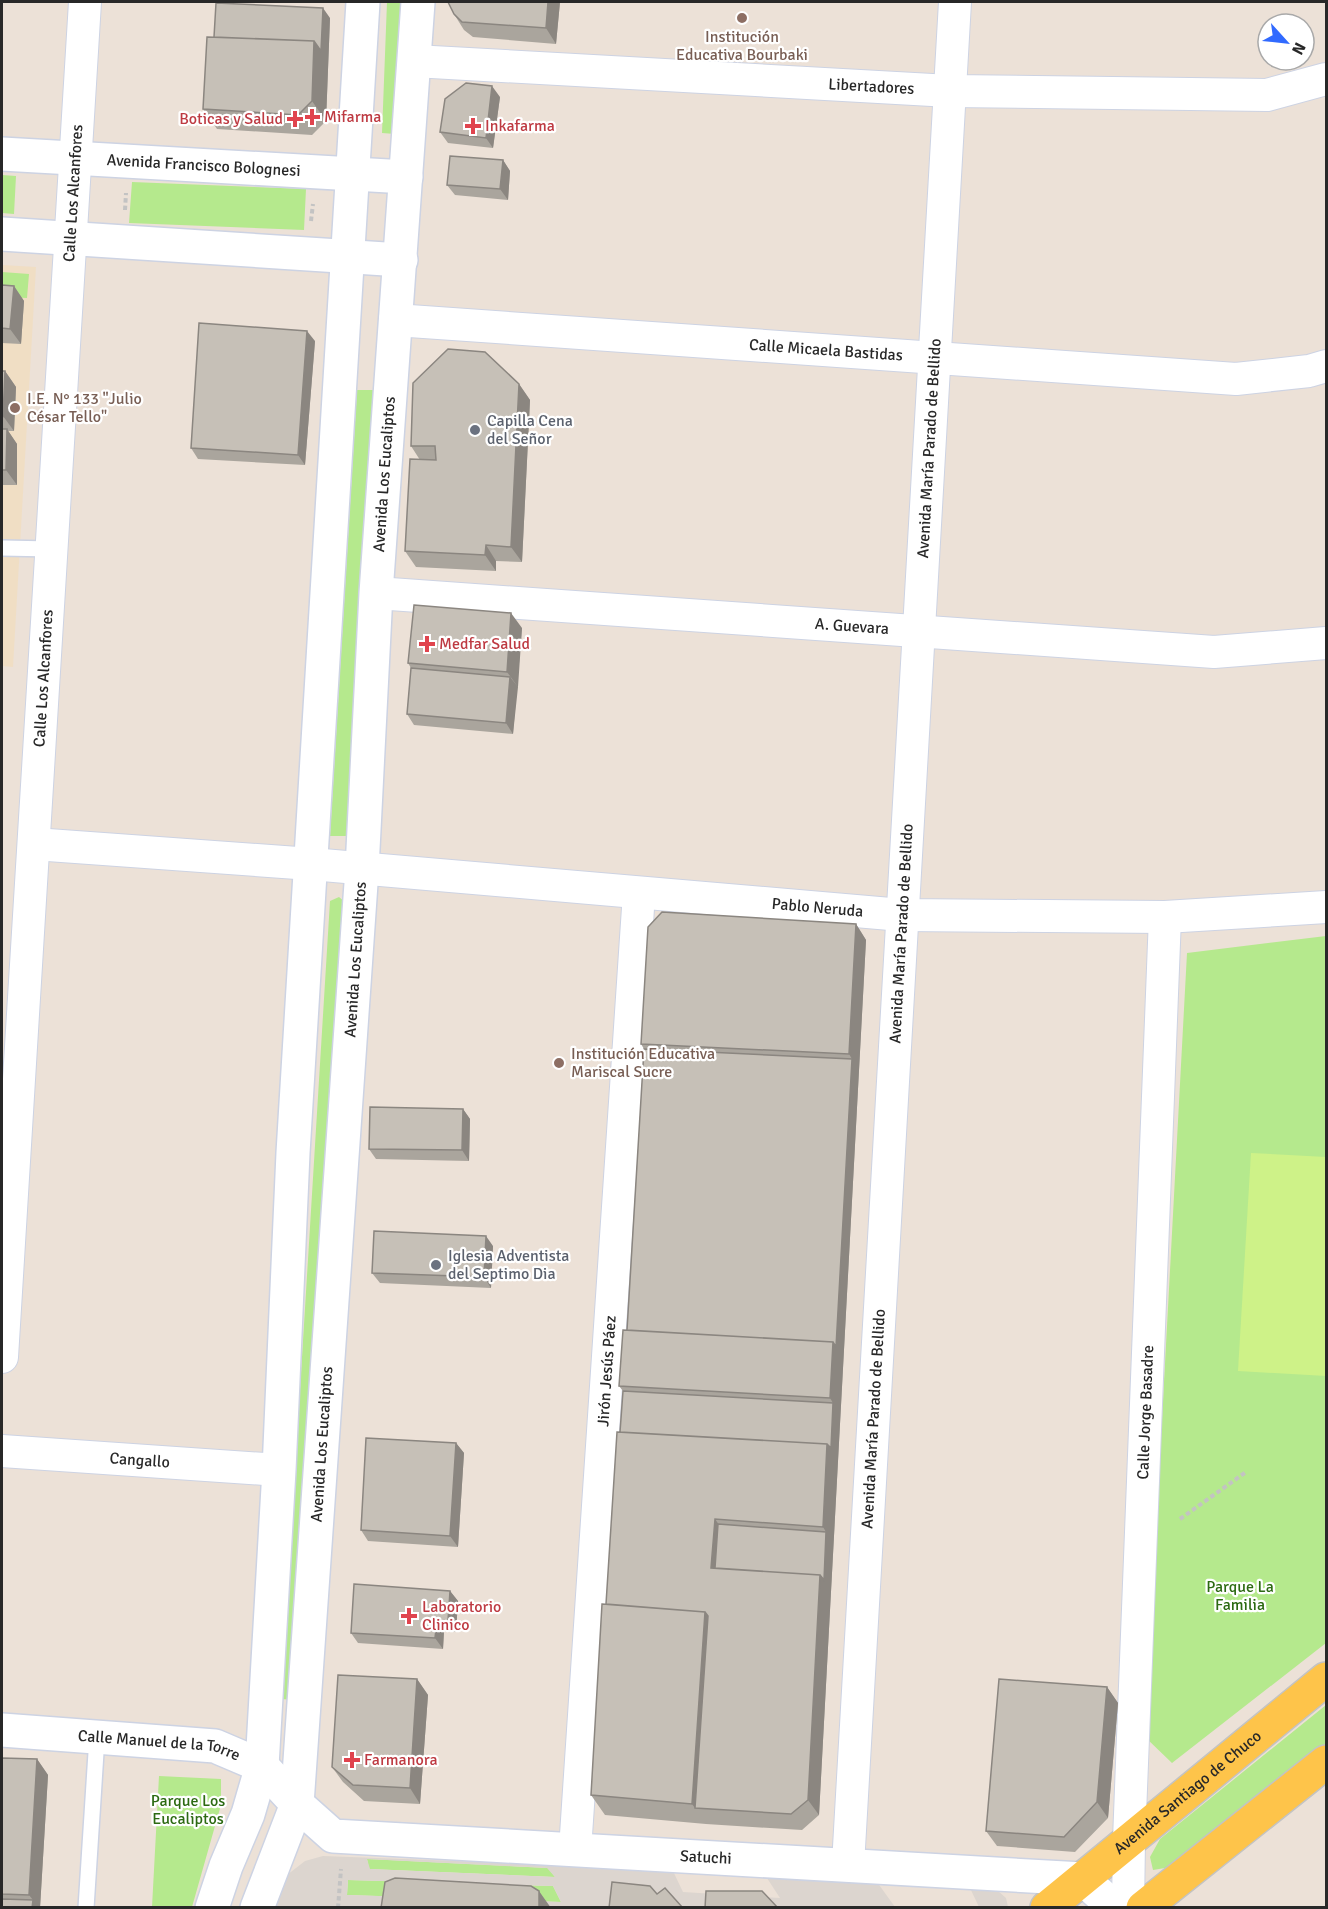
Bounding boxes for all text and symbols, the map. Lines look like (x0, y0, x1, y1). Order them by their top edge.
marker: Institución Educativa Bourbaki (735, 11, 749, 25)
north arrow (1256, 12, 1316, 72)
place label: Institución Educativa Bourbaki (676, 27, 808, 65)
text: N (1287, 39, 1310, 58)
street label: Libertadores (828, 74, 915, 99)
place label: Mifarma (324, 107, 381, 127)
place label: Boticas y Salud (179, 109, 283, 129)
marker: Mifarma (305, 110, 319, 124)
marker: Boticas y Salud (288, 112, 302, 126)
place label: Inkafarma (485, 116, 555, 136)
marker: Inkafarma (466, 119, 480, 133)
street label: Calle Los Alcanfores (59, 124, 87, 263)
street label: Avenida Francisco Bolognesi (106, 150, 301, 181)
street label: Calle Micaela Bastidas (748, 335, 903, 366)
street label: Avenida María Parado de Bellido (913, 338, 946, 559)
place label: I.E. N° 133 "Julio César Tello" (27, 389, 142, 427)
street label: Avenida Los Eucaliptos (369, 396, 400, 553)
marker: I.E. N° 133 "Julio César Tello" (8, 401, 22, 415)
place label: Capilla Cena del Señor (487, 411, 573, 449)
marker: Capilla Cena del Señor (468, 423, 482, 437)
street label: Calle Los Alcanfores (29, 609, 58, 748)
street label: A. Guevara (814, 614, 890, 639)
place label: Medfar Salud (439, 634, 530, 654)
marker: Medfar Salud (420, 637, 434, 651)
street label: Avenida María Parado de Bellido (885, 823, 918, 1044)
street label: Avenida Los Eucaliptos (340, 881, 371, 1038)
street label: Pablo Neruda (771, 894, 864, 922)
place label: Institución Educativa Mariscal Sucre (571, 1044, 715, 1082)
marker: Institución Educativa Mariscal Sucre (552, 1056, 566, 1070)
place label: Iglesia Adventista del Septimo Dia (448, 1246, 569, 1284)
marker: Iglesia Adventista del Septimo Dia (429, 1258, 443, 1272)
street label: Avenida María Parado de Bellido (857, 1308, 890, 1529)
street label: Jirón Jesús Páez (593, 1315, 621, 1427)
street label: Calle Jorge Basadre (1133, 1345, 1158, 1480)
street label: Avenida Los Eucaliptos (307, 1366, 337, 1523)
street label: Cangallo (109, 1448, 170, 1472)
park label: Parque La Familia (1206, 1577, 1274, 1615)
place label: Laboratorio Clinico (422, 1597, 501, 1635)
marker: Laboratorio Clinico (400, 1607, 418, 1625)
street label: Calle Manuel de la Torre (77, 1726, 243, 1766)
street label: Avenida Santiago de Chuco (1110, 1726, 1266, 1859)
place label: Farmanora (364, 1750, 438, 1770)
marker: Farmanora (345, 1753, 359, 1767)
park label: Parque Los Eucaliptos (151, 1791, 225, 1829)
street label: Satuchi (679, 1846, 732, 1869)

